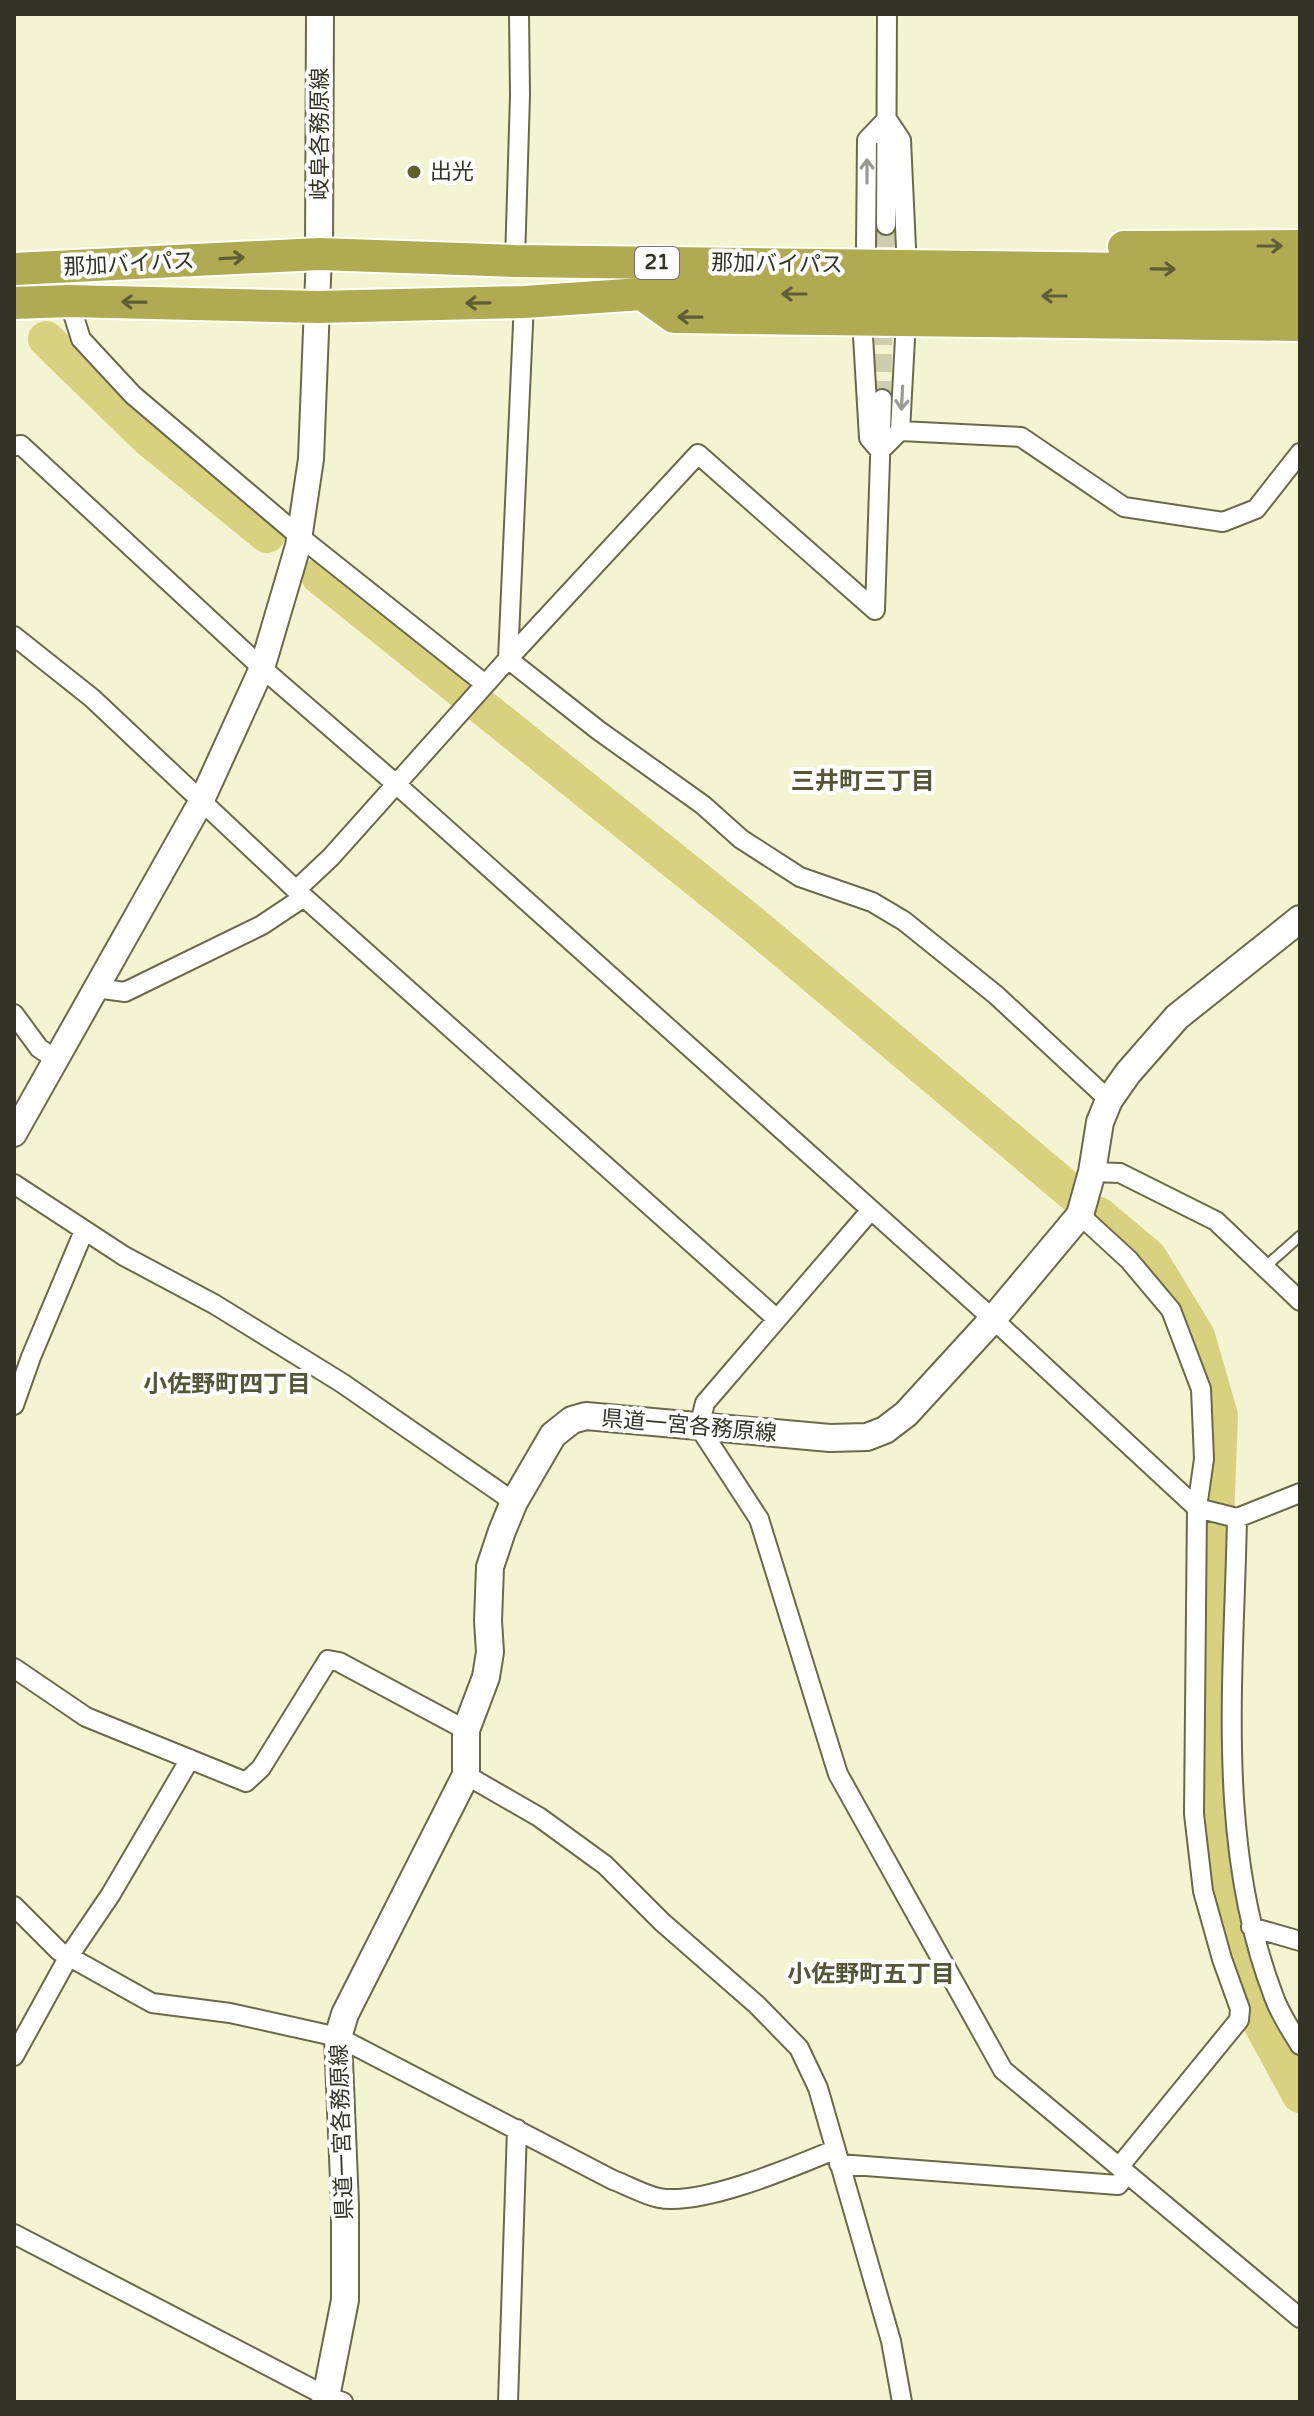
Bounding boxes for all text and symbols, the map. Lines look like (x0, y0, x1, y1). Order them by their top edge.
street label: 岐阜各務原線 (307, 68, 333, 200)
one-way arrow (859, 158, 875, 185)
place label: 出光 (430, 159, 474, 185)
marker: 出光 (405, 163, 423, 181)
one-way arrow (1256, 238, 1283, 254)
road number: 21 (635, 247, 679, 279)
street label: 那加バイパス (63, 248, 195, 280)
street label: 那加バイパス (711, 250, 843, 278)
one-way arrow (218, 251, 245, 266)
one-way arrow (1149, 261, 1176, 277)
one-way arrow (781, 286, 808, 302)
one-way arrow (1041, 288, 1068, 304)
one-way arrow (121, 295, 148, 310)
one-way arrow (465, 296, 492, 311)
one-way arrow (677, 309, 704, 325)
one-way arrow (894, 384, 909, 411)
district label: 三井町三丁目 (791, 767, 935, 796)
district label: 小佐野町四丁目 (143, 1370, 311, 1399)
street label: 県道一宮各務原線 (600, 1405, 778, 1447)
district label: 小佐野町五丁目 (787, 1960, 955, 1989)
street label: 県道一宮各務原線 (326, 2044, 358, 2220)

